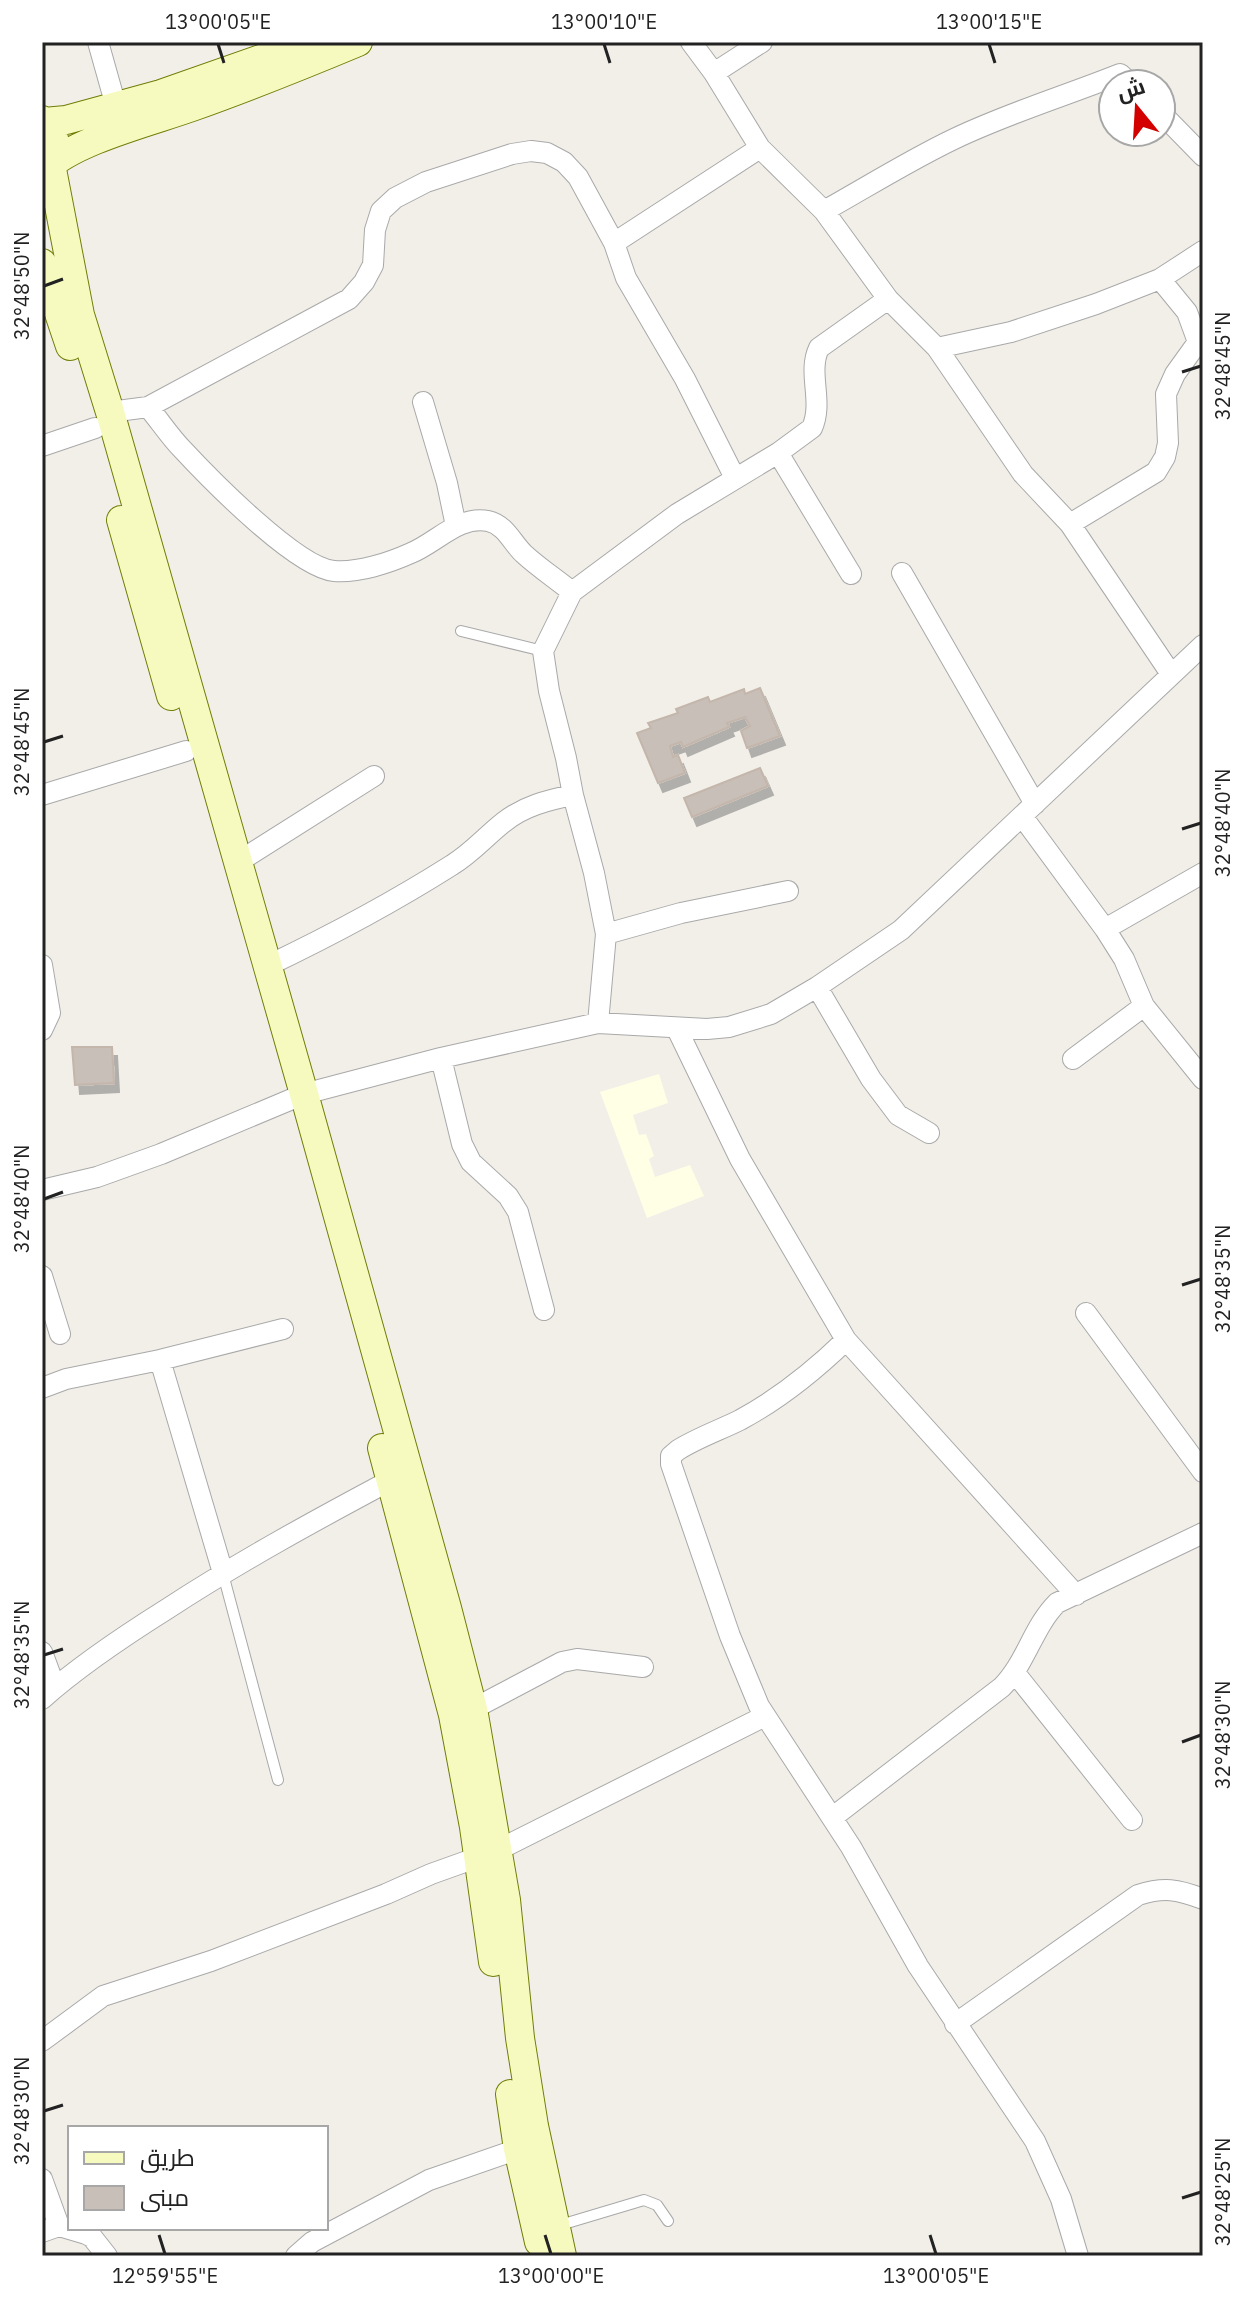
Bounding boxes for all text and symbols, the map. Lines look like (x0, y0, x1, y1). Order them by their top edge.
text: 13°00'05"E (165, 8, 271, 35)
text: 13°00'10"E (551, 8, 657, 35)
text: 13°00'15"E (936, 8, 1042, 35)
north arrow (1097, 68, 1177, 148)
text: ش (1113, 70, 1149, 107)
text: 32°48'50"N (8, 232, 35, 340)
text: 32°48'45"N (1209, 312, 1236, 420)
text: 32°48'45"N (8, 688, 35, 796)
text: 32°48'40"N (1209, 769, 1236, 877)
text: 32°48'40"N (8, 1145, 35, 1253)
text: 32°48'35"N (1209, 1225, 1236, 1333)
text: 32°48'35"N (8, 1601, 35, 1709)
text: 32°48'30"N (1209, 1681, 1236, 1789)
text: 32°48'30"N (8, 2057, 35, 2165)
legend (68, 2126, 328, 2230)
text: 32°48'25"N (1209, 2138, 1236, 2246)
text: طريق (140, 2141, 195, 2173)
text: مبنى (140, 2181, 189, 2213)
text: 12°59'55"E (112, 2262, 218, 2289)
text: 13°00'00"E (498, 2262, 604, 2289)
text: 13°00'05"E (883, 2262, 989, 2289)

